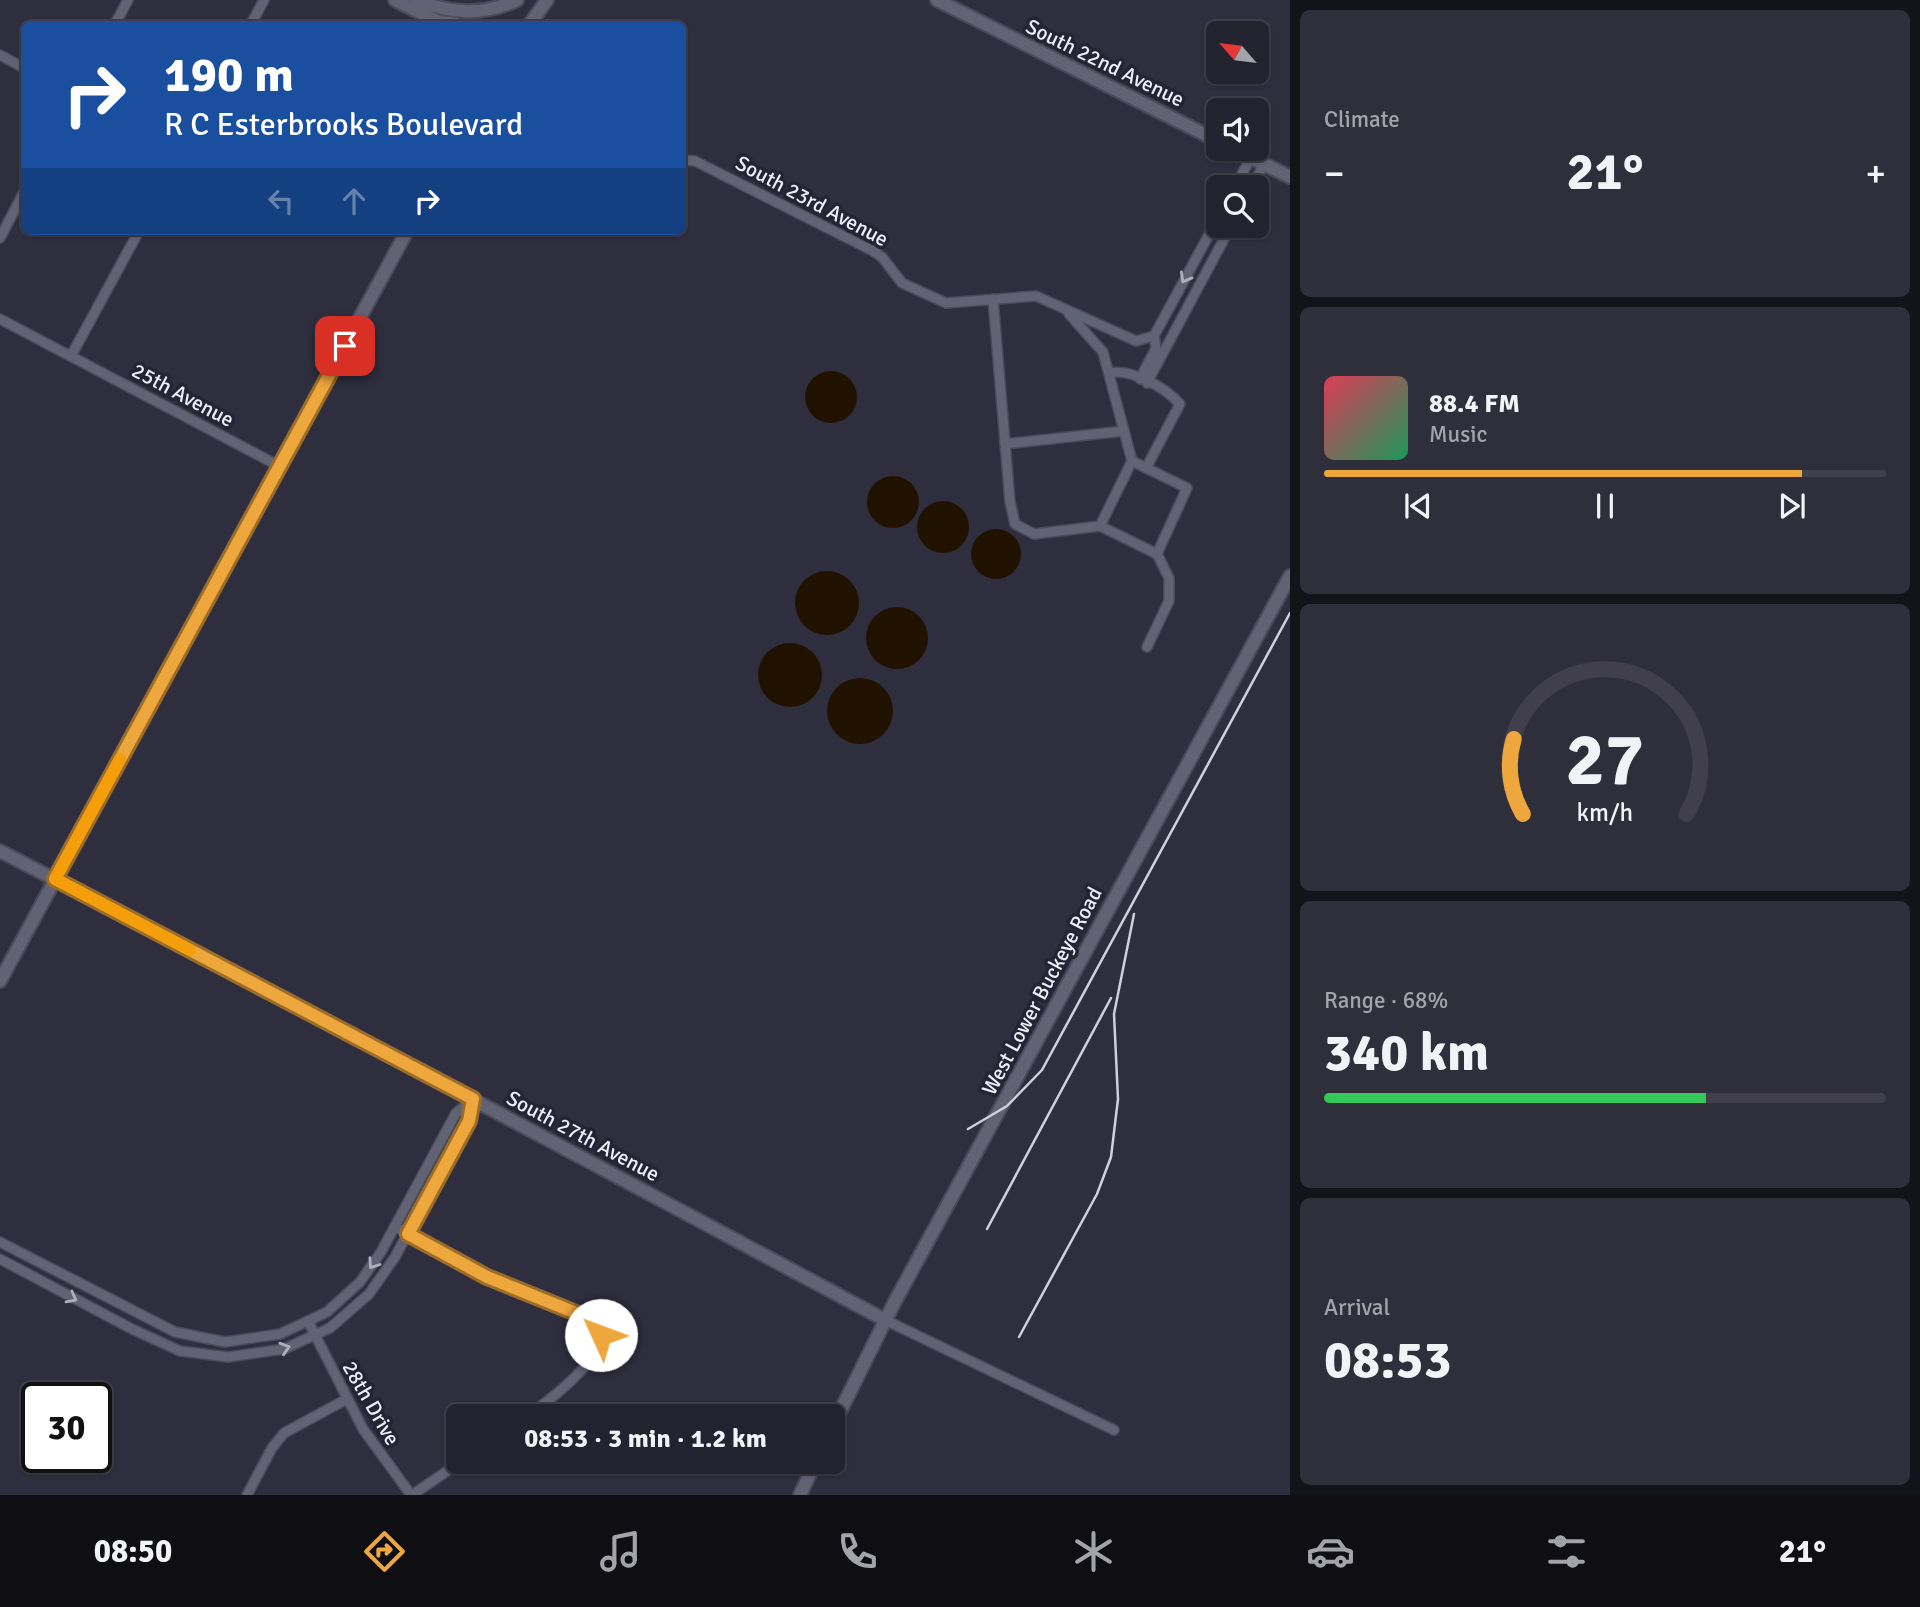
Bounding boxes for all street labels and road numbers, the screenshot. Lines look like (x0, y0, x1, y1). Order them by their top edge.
street label: South 22nd Avenue (1022, 13, 1188, 113)
street label: South 23rd Avenue (731, 150, 893, 252)
street label: 25th Avenue (128, 357, 238, 433)
street label: West Lower Buckeye Road (976, 883, 1108, 1099)
street label: South 27th Avenue (502, 1085, 664, 1187)
street label: 28th Drive (336, 1356, 406, 1450)

